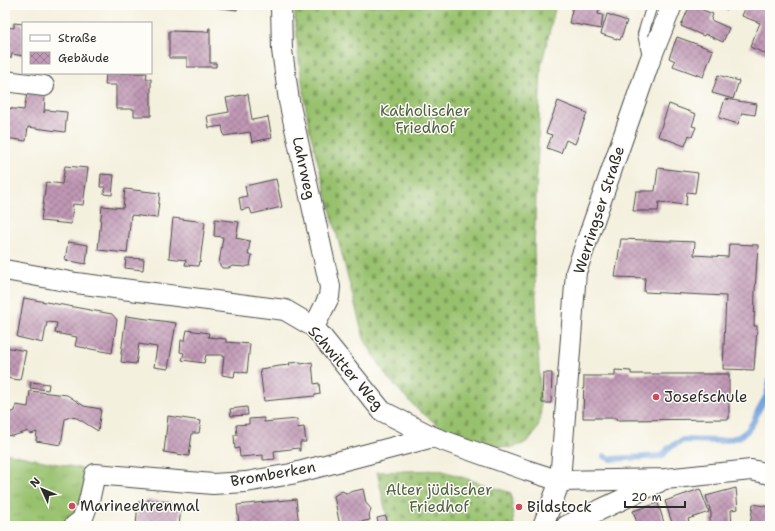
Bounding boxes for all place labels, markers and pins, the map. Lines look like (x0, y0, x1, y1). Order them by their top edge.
place label: Josefschule (664, 387, 748, 407)
marker: Josefschule (651, 392, 661, 402)
place label: Marineehrenmal (80, 496, 200, 516)
place label: Bildstock (527, 497, 592, 517)
marker: Marineehrenmal (67, 501, 77, 511)
marker: Bildstock (514, 502, 524, 512)

